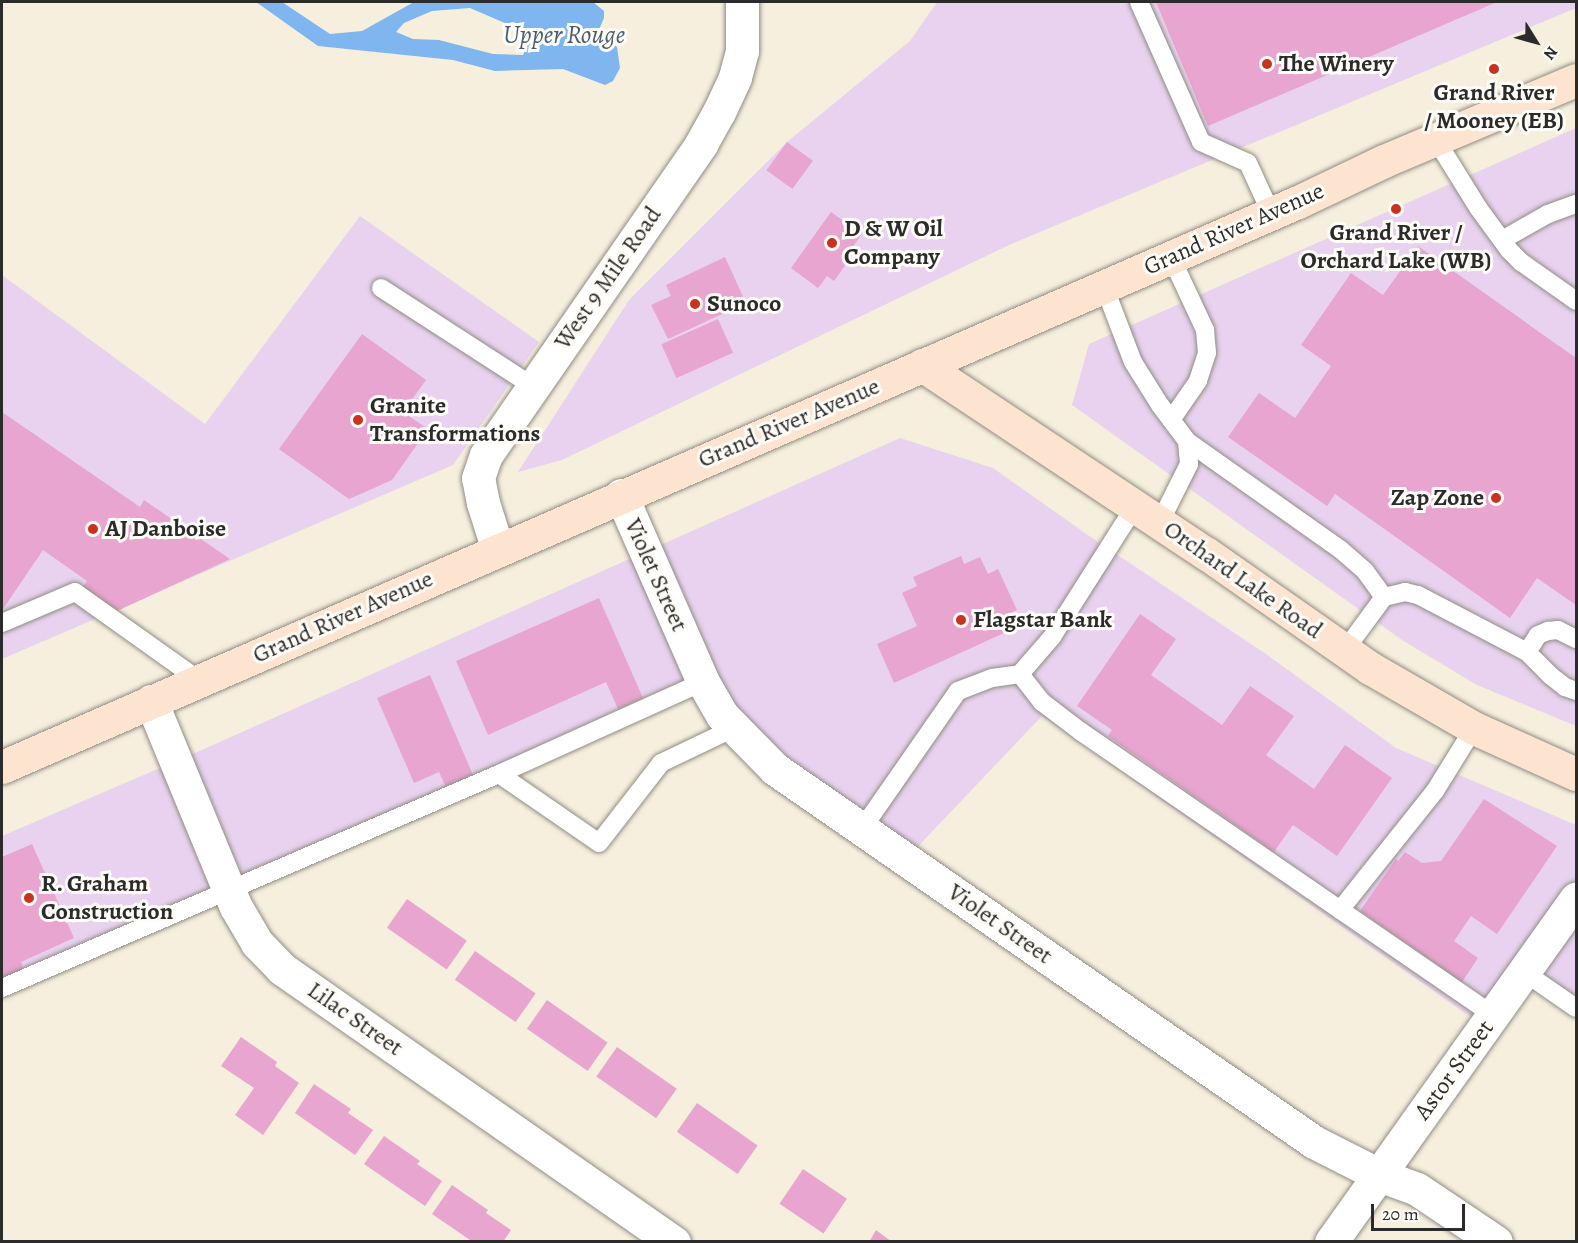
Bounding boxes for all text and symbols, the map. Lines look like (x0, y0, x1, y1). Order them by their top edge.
north arrow (1506, 12, 1566, 72)
water label: Upper Rouge (503, 19, 625, 51)
text: N (1538, 42, 1563, 64)
place label: The Winery (1279, 50, 1394, 78)
marker: The Winery (1260, 57, 1274, 71)
marker: Grand River / Mooney (EB) (1487, 62, 1501, 76)
place label: Grand River / Mooney (EB) (1424, 79, 1564, 135)
street label: Grand River Avenue (1139, 176, 1329, 282)
street label: West 9 Mile Road (548, 201, 668, 355)
marker: Grand River / Orchard Lake (WB) (1389, 202, 1403, 216)
place label: D & W Oil Company (844, 215, 943, 271)
place label: Grand River / Orchard Lake (WB) (1301, 219, 1491, 275)
marker: D & W Oil Company (825, 236, 839, 250)
place label: Sunoco (707, 290, 781, 318)
marker: Sunoco (688, 297, 702, 311)
street label: Grand River Avenue (694, 372, 884, 474)
place label: Granite Transformations (370, 392, 540, 448)
marker: Granite Transformations (351, 413, 365, 427)
place label: Zap Zone (1391, 484, 1484, 512)
marker: Zap Zone (1489, 491, 1503, 505)
street label: Violet Street (618, 514, 694, 636)
place label: AJ Danboise (105, 515, 226, 543)
street label: Orchard Lake Road (1158, 515, 1328, 645)
marker: AJ Danboise (86, 522, 100, 536)
street label: Grand River Avenue (248, 564, 438, 670)
place label: Flagstar Bank (973, 606, 1112, 634)
marker: Flagstar Bank (954, 613, 968, 627)
place label: R. Graham Construction (41, 870, 173, 926)
street label: Violet Street (942, 878, 1058, 970)
marker: R. Graham Construction (22, 891, 36, 905)
street label: Lilac Street (302, 976, 408, 1062)
street label: Astor Street (1408, 1014, 1500, 1126)
scale bar (1374, 1192, 1468, 1230)
text: 20 m (1382, 1202, 1419, 1226)

